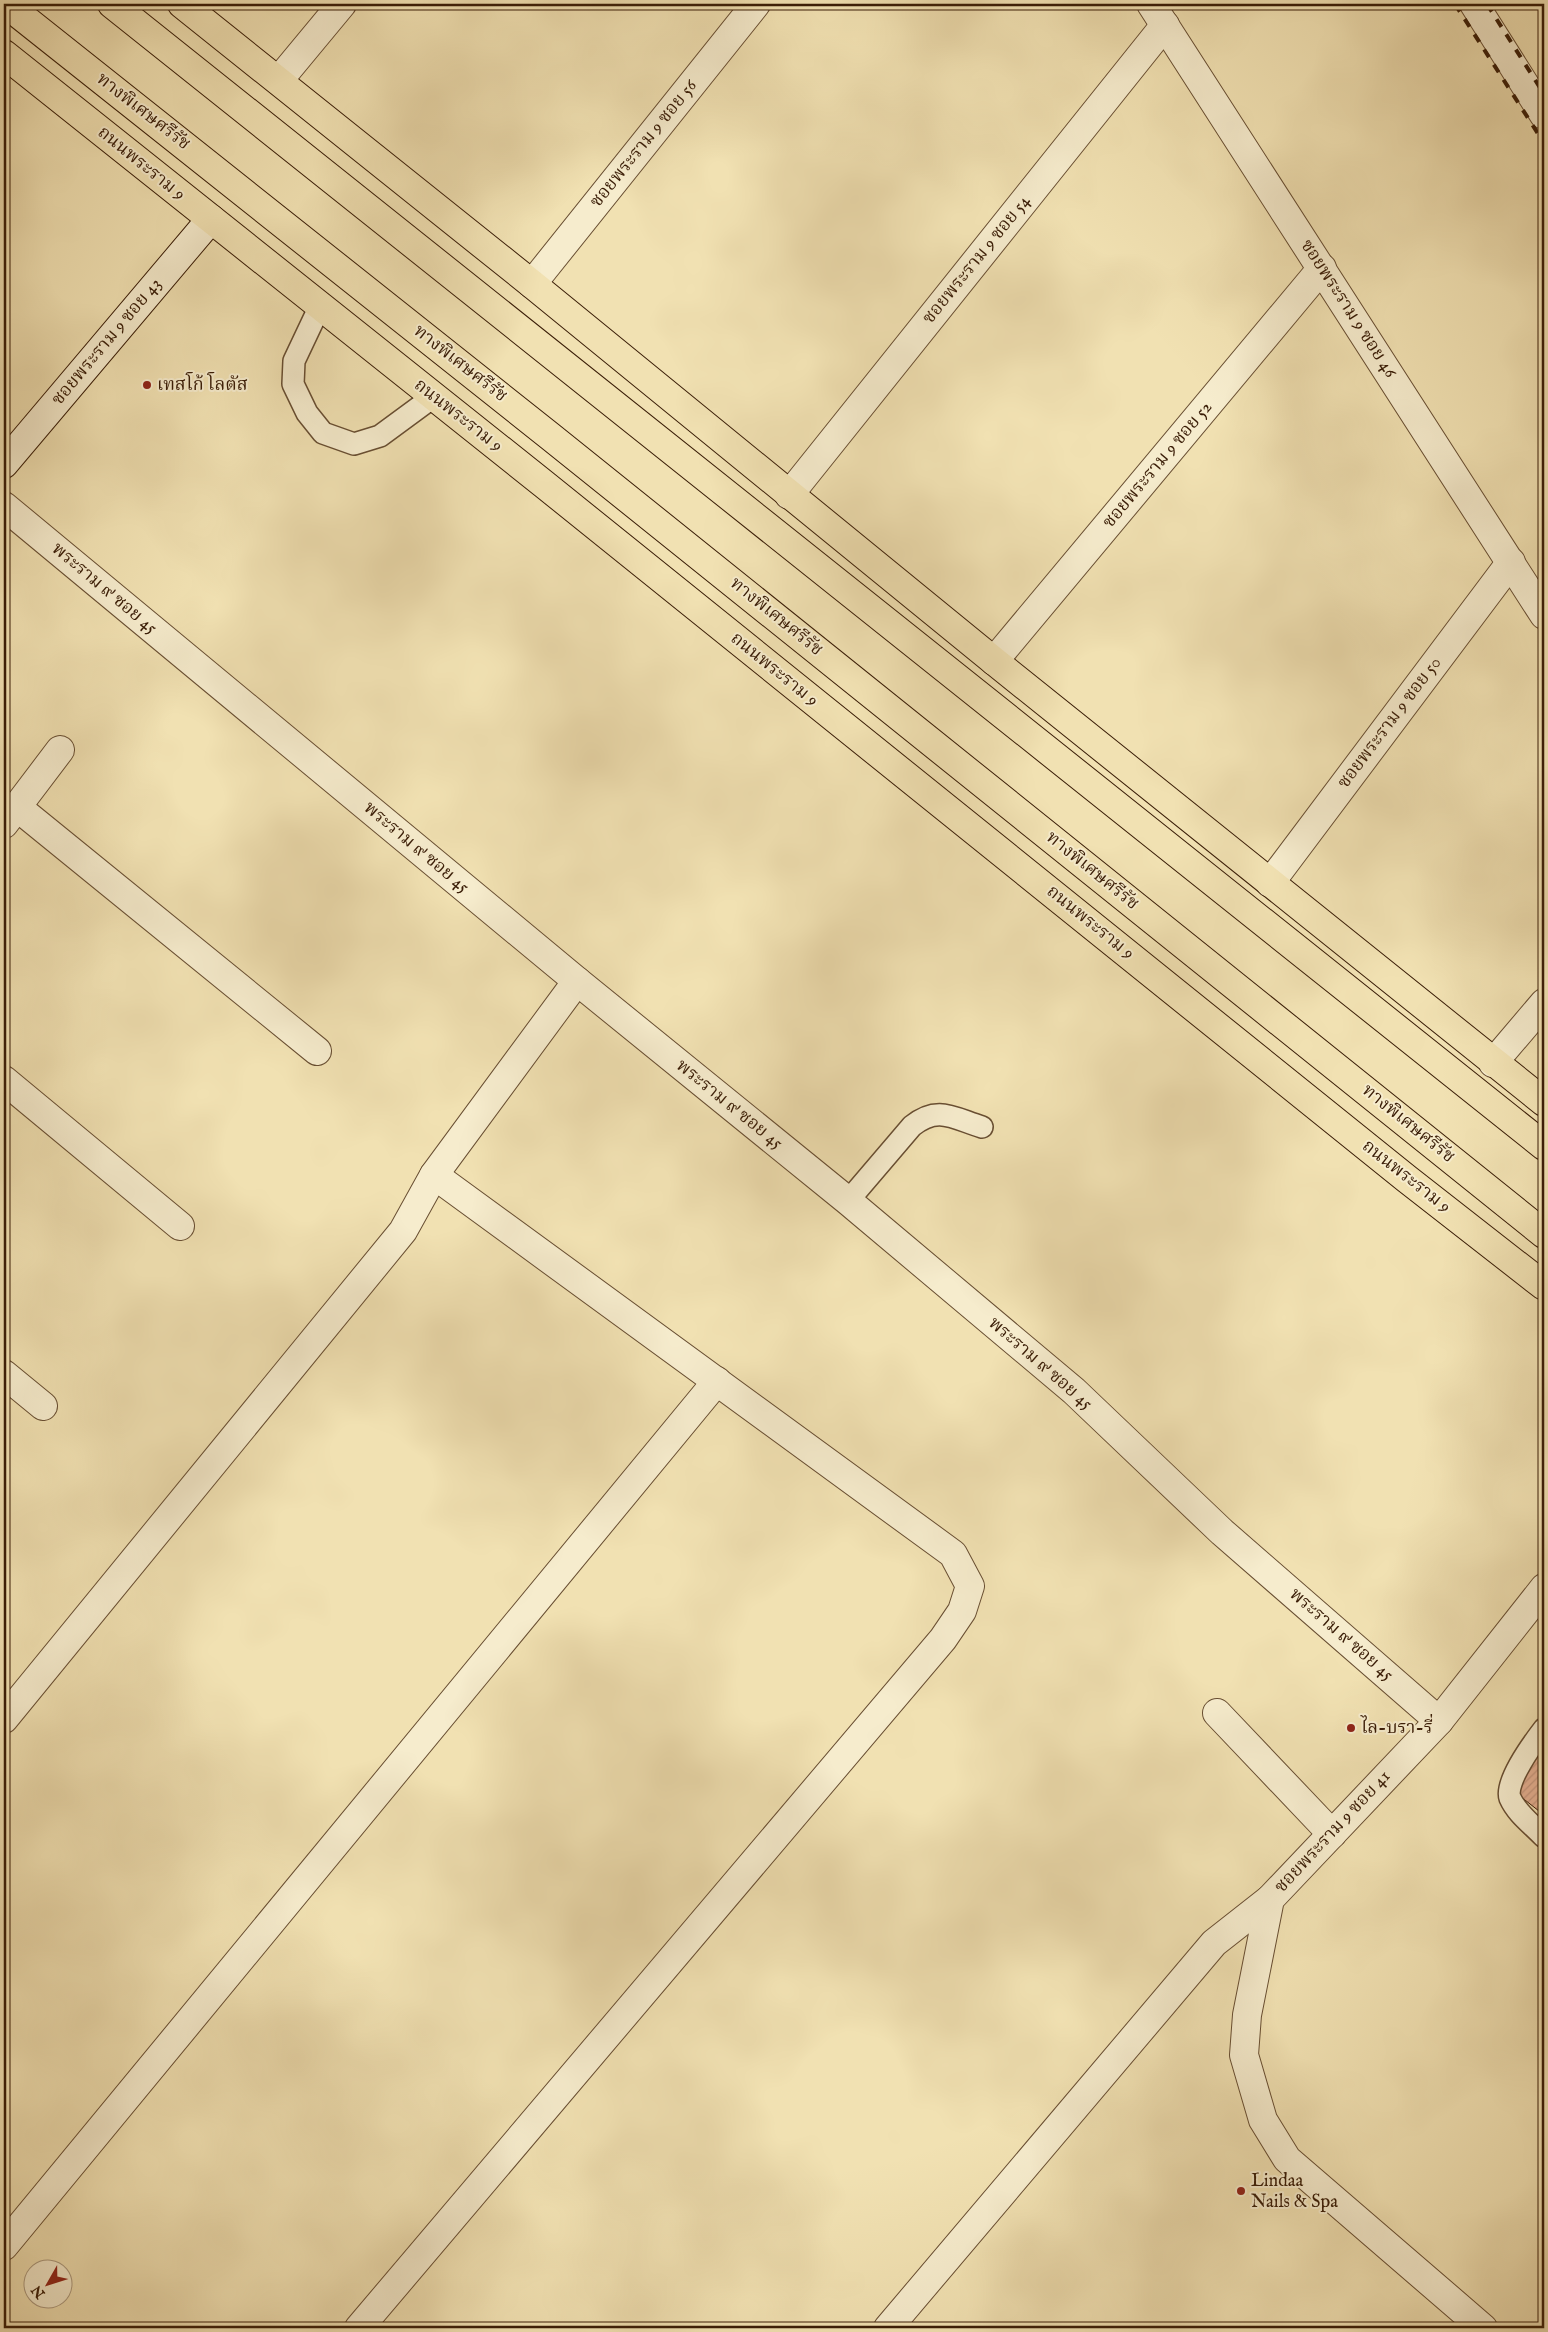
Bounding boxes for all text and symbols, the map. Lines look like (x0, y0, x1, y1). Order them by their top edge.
street label: ทางพิเศษศรีรัช (91, 68, 195, 156)
street label: ซอยพระราม 9 ซอย 56 (585, 75, 703, 213)
street label: ถนนพระราม 9 (92, 121, 190, 207)
street label: ซอยพระราม 9 ซอย 54 (918, 191, 1036, 329)
street label: ซอยพระราม 9 ซอย 46 (1295, 235, 1402, 383)
street label: ซอยพระราม 9 ซอย 43 (47, 273, 167, 411)
street label: ทางพิเศษศรีรัช (408, 320, 512, 408)
place label: เทสโก้ โลตัส (157, 371, 248, 397)
street label: ถนนพระราม 9 (409, 374, 507, 458)
marker: เทสโก้ โลตัส (141, 379, 153, 391)
street label: ซอยพระราม 9 ซอย 52 (1098, 397, 1218, 533)
street label: พระราม ๙ ซอย 45 (46, 538, 162, 640)
street label: ทางพิเศษศรีรัช (725, 573, 827, 661)
street label: ถนนพระราม 9 (725, 627, 823, 713)
street label: ซอยพระราม 9 ซอย 50 (1333, 652, 1447, 794)
street label: พระราม ๙ ซอย 45 (358, 797, 474, 899)
street label: ทางพิเศษศรีรัช (1041, 827, 1143, 915)
street label: ถนนพระราม 9 (1041, 880, 1139, 966)
street label: พระราม ๙ ซอย 45 (671, 1055, 787, 1155)
street label: ทางพิเศษศรีรัช (1357, 1080, 1459, 1168)
street label: ถนนพระราม 9 (1357, 1135, 1455, 1219)
street label: พระราม ๙ ซอย 45 (983, 1312, 1097, 1416)
street label: พระราม ๙ ซอย 45 (1284, 1583, 1398, 1687)
place label: ไล-บรา-รี่ (1360, 1713, 1433, 1740)
marker: ไล-บรา-รี่ (1345, 1722, 1357, 1734)
street label: ซอยพระราม 9 ซอย 41 (1270, 1766, 1396, 1898)
place label: Lindaa Nails & Spa (1251, 2170, 1338, 2214)
marker: Lindaa Nails & Spa (1235, 2185, 1247, 2197)
north arrow (22, 2260, 72, 2310)
text: N (28, 2281, 50, 2303)

